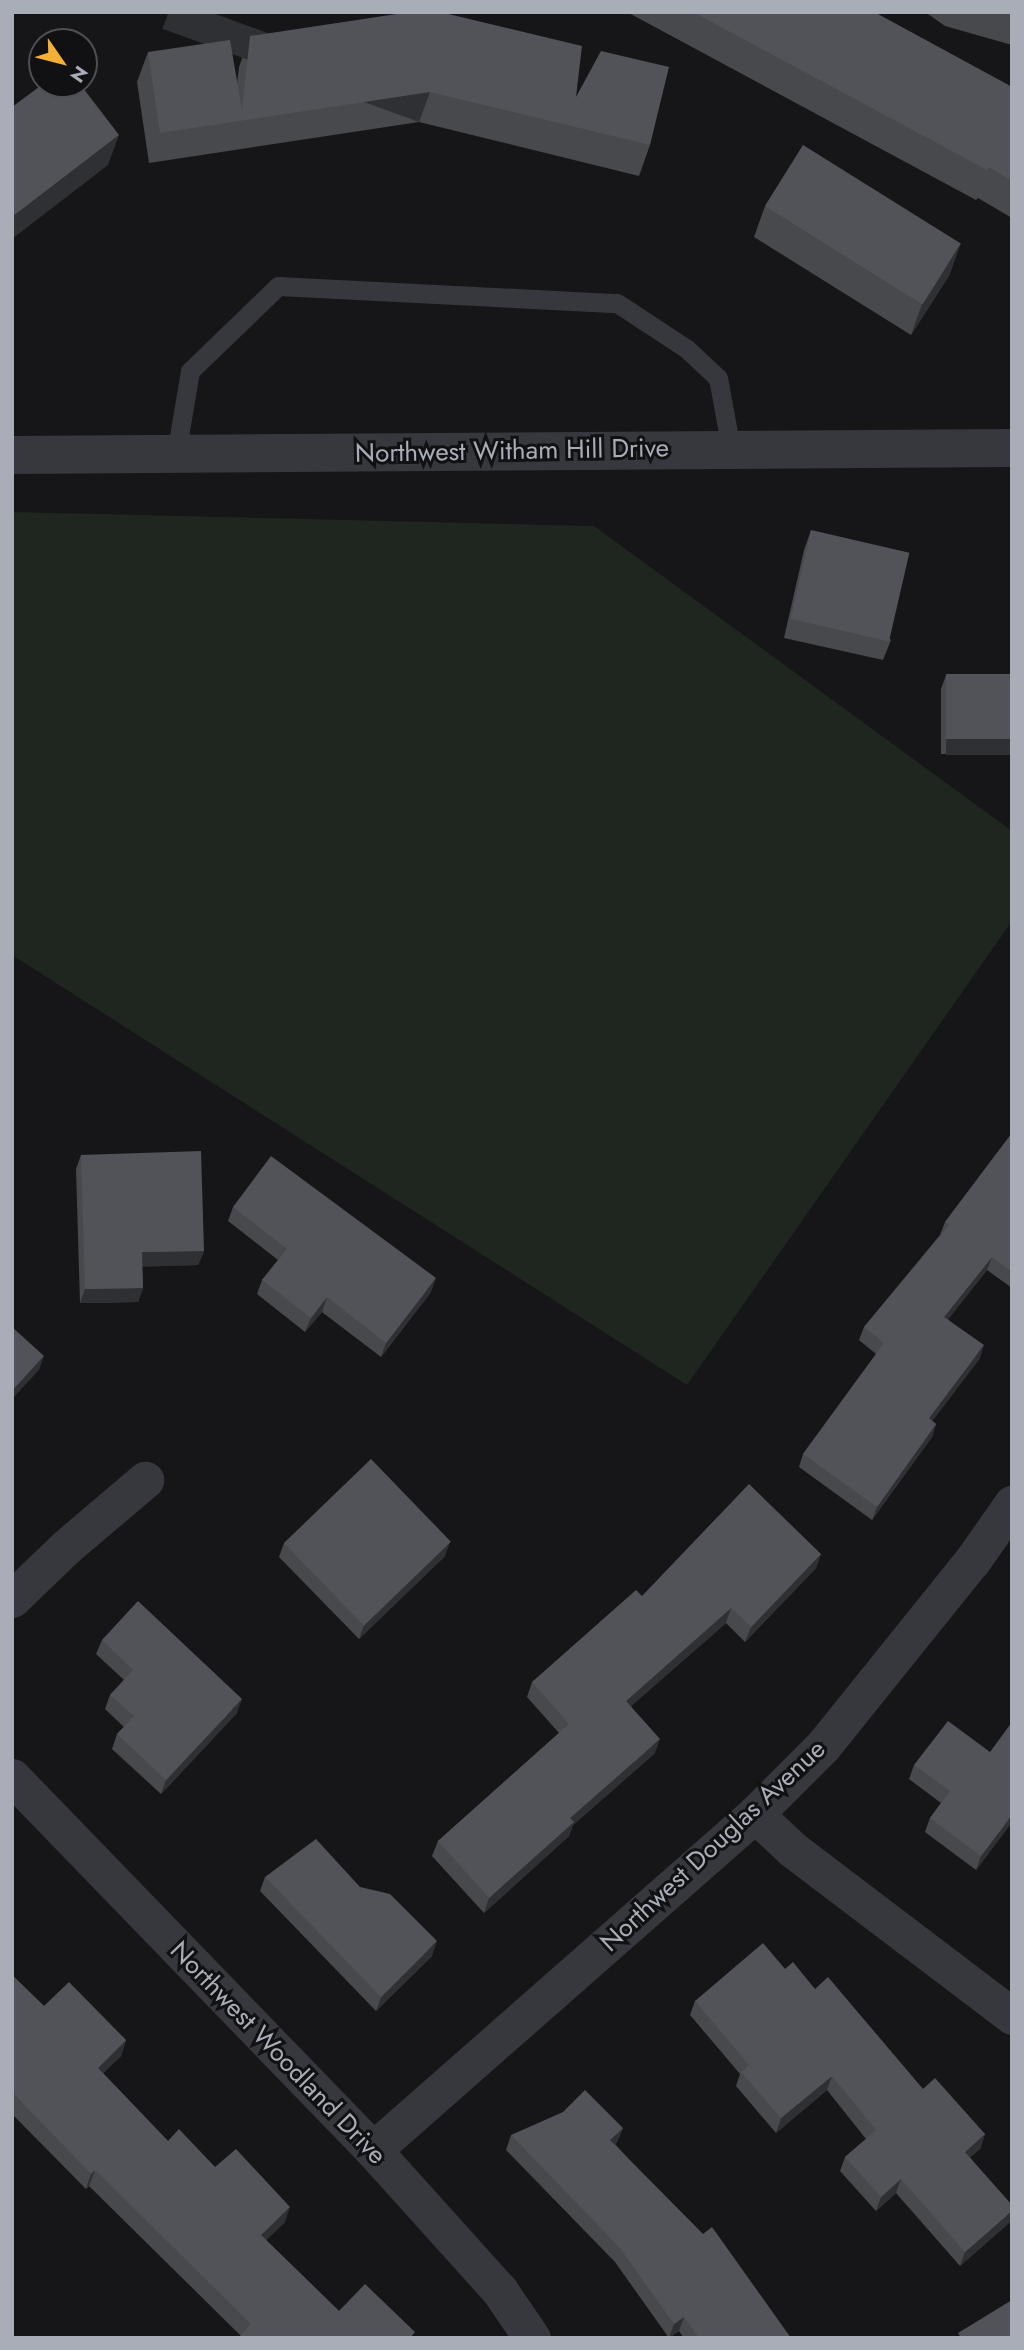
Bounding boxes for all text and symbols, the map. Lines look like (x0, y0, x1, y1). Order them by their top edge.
north arrow (28, 28, 98, 98)
text: N (64, 60, 94, 88)
street label: Northwest Witham Hill Drive (355, 433, 669, 469)
street label: Northwest Douglas Avenue (594, 1734, 832, 1958)
street label: Northwest Woodland Drive (163, 1935, 393, 2171)

